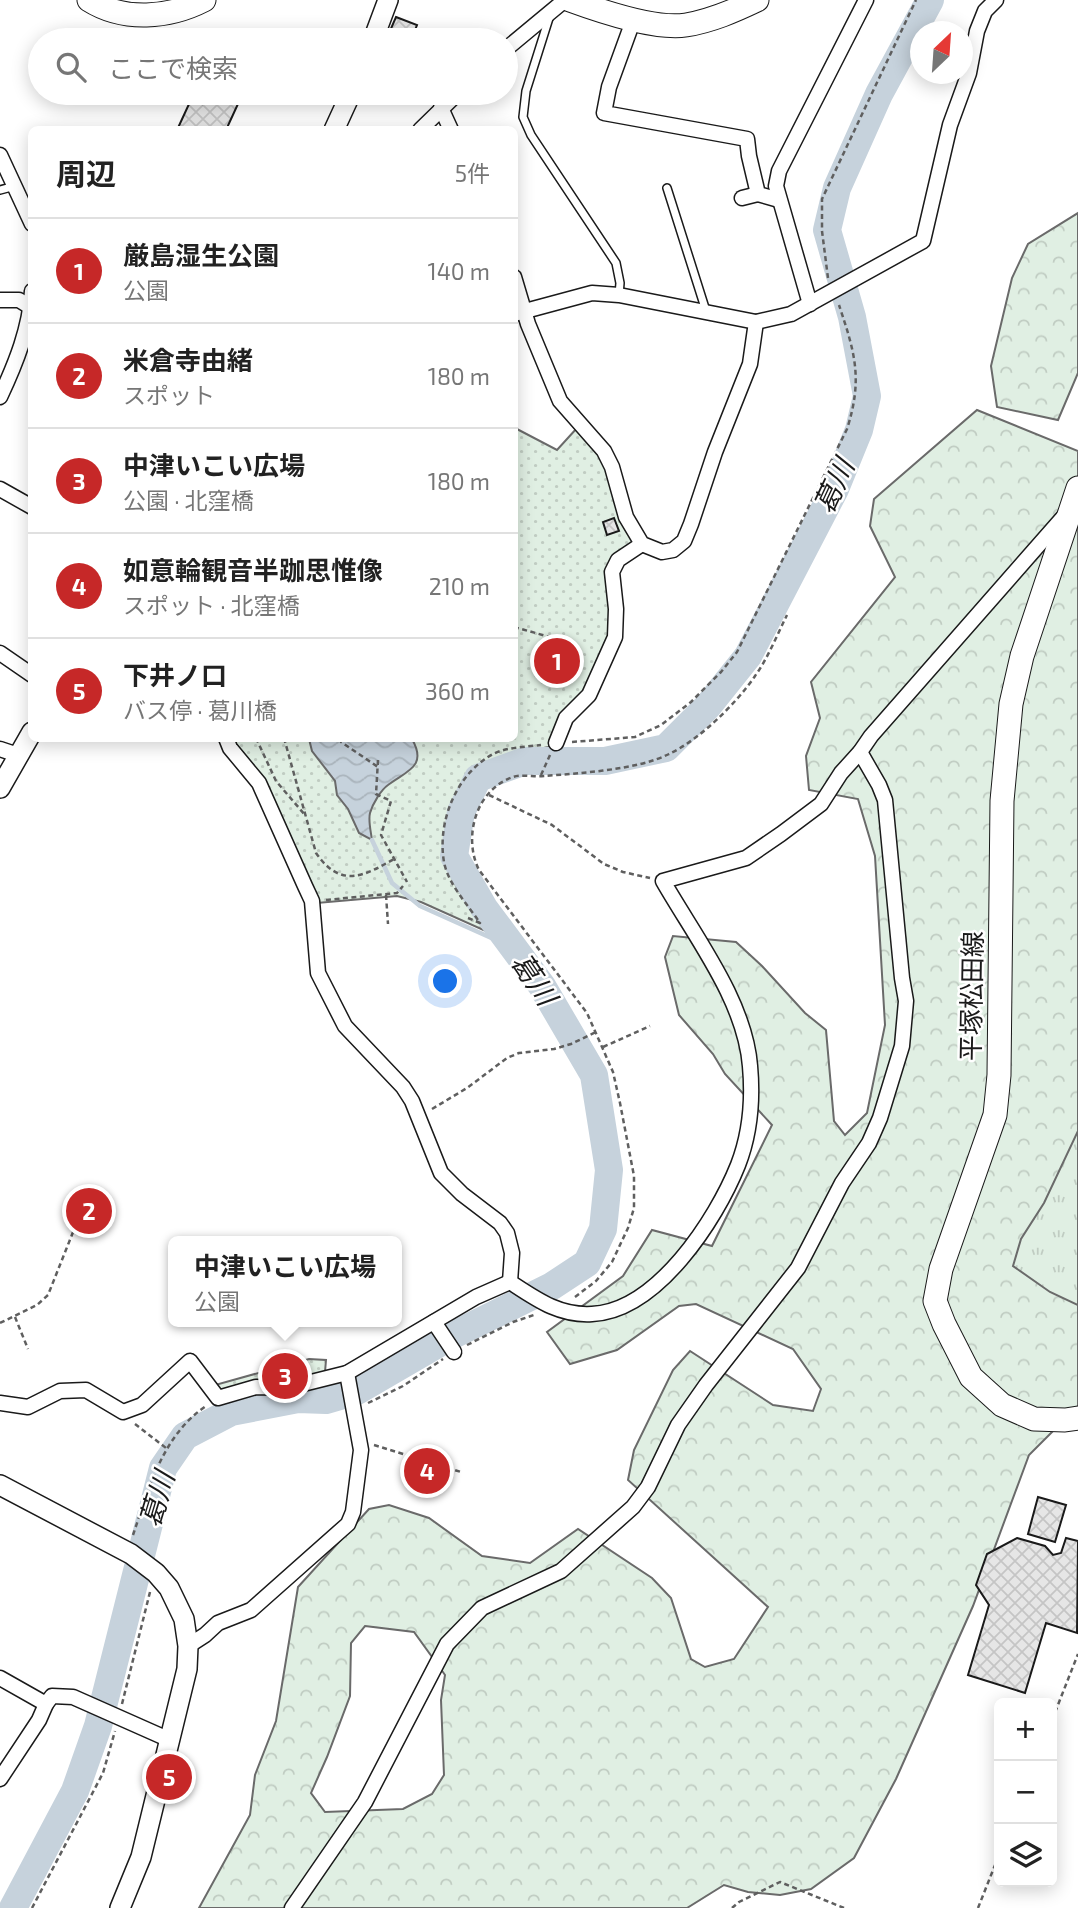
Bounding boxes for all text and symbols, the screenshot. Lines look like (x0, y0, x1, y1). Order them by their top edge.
north arrow (910, 21, 973, 84)
search box (28, 28, 518, 105)
icon: search (52, 48, 90, 86)
text: ここで検索 (108, 52, 238, 83)
text: 周辺 (56, 155, 116, 191)
text: 5件 (455, 159, 490, 187)
text: 厳島湿生公園 (123, 239, 279, 270)
text: 1 (74, 257, 84, 285)
text: 140 m (428, 257, 490, 285)
text: 公園 (123, 276, 169, 304)
text: 米倉寺由緒 (123, 344, 253, 375)
text: 2 (72, 362, 86, 390)
text: 180 m (428, 362, 490, 390)
text: スポット (123, 381, 215, 409)
text: 中津いこい広場 (123, 449, 305, 480)
water label: 葛川 (806, 450, 862, 518)
text: 3 (72, 467, 86, 495)
text: 180 m (428, 467, 490, 495)
text: 公園 · 北窪橋 (123, 486, 254, 514)
text: 如意輪観音半跏思惟像 (123, 554, 383, 585)
text: 4 (72, 572, 86, 600)
text: 210 m (429, 572, 490, 600)
text: スポット · 北窪橋 (123, 591, 300, 619)
pin: 1 (534, 635, 580, 687)
text: 下井ノ口 (123, 659, 227, 690)
text: 5 (73, 677, 85, 705)
text: 360 m (425, 677, 490, 705)
text: バス停 · 葛川橋 (123, 696, 277, 724)
street label: 平塚松田線 (954, 931, 987, 1061)
water label: 葛川 (505, 946, 566, 1014)
your location (428, 964, 462, 998)
pin: 2 (66, 1185, 112, 1237)
popup (168, 1236, 402, 1327)
text: 中津いこい広場 (194, 1250, 376, 1281)
text: 公園 (194, 1287, 240, 1315)
pin: 3 (262, 1350, 308, 1402)
pin: 4 (404, 1445, 450, 1497)
water label: 葛川 (132, 1464, 181, 1530)
map controls (994, 1698, 1057, 1887)
button: + (994, 1698, 1057, 1761)
pin: 5 (146, 1751, 192, 1803)
button: − (994, 1761, 1057, 1824)
button: layers (994, 1824, 1057, 1887)

